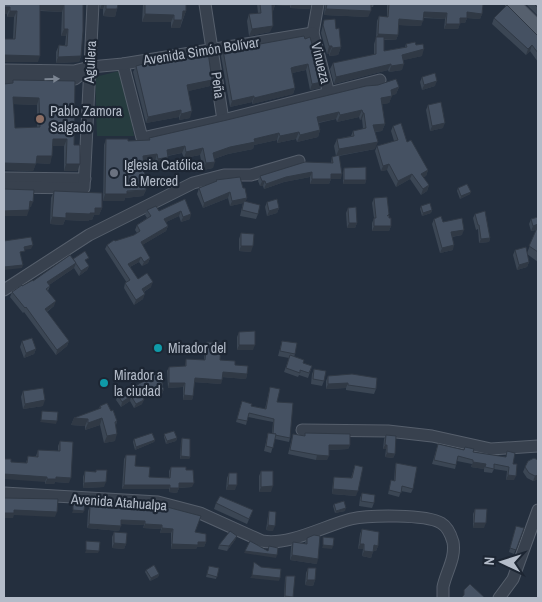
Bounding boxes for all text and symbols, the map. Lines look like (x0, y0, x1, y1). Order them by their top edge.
street label: Avenida Simón Bolívar (141, 33, 260, 69)
street label: Aguilera (80, 40, 100, 85)
street label: Vinueza (307, 40, 335, 86)
street label: Peña (207, 70, 229, 100)
one-way arrow (45, 75, 61, 83)
place label: Pablo Zamora Salgado (50, 102, 123, 136)
marker: Pablo Zamora Salgado (34, 113, 46, 125)
place label: Iglesia Católica La Merced (124, 156, 204, 190)
marker: Iglesia Católica La Merced (108, 167, 120, 179)
place label: Mirador del (168, 339, 226, 357)
marker: Mirador del (152, 342, 164, 354)
place label: Mirador a la ciudad (114, 366, 164, 400)
marker: Mirador a la ciudad (98, 377, 110, 389)
street label: Avenida Atahualpa (69, 490, 168, 514)
north arrow (477, 537, 527, 587)
text: N (480, 556, 498, 566)

